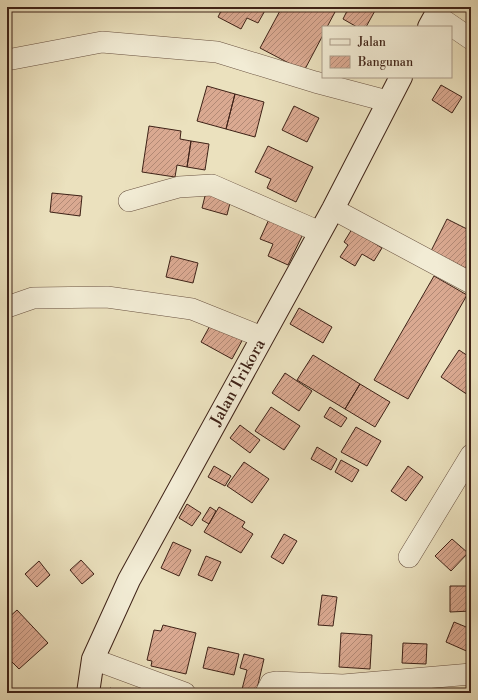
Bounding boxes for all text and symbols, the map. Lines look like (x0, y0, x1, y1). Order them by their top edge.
legend (322, 26, 452, 78)
text: Jalan (357, 35, 386, 50)
text: Bangunan (357, 55, 413, 70)
street label: Jalan Trikora (205, 335, 270, 430)

